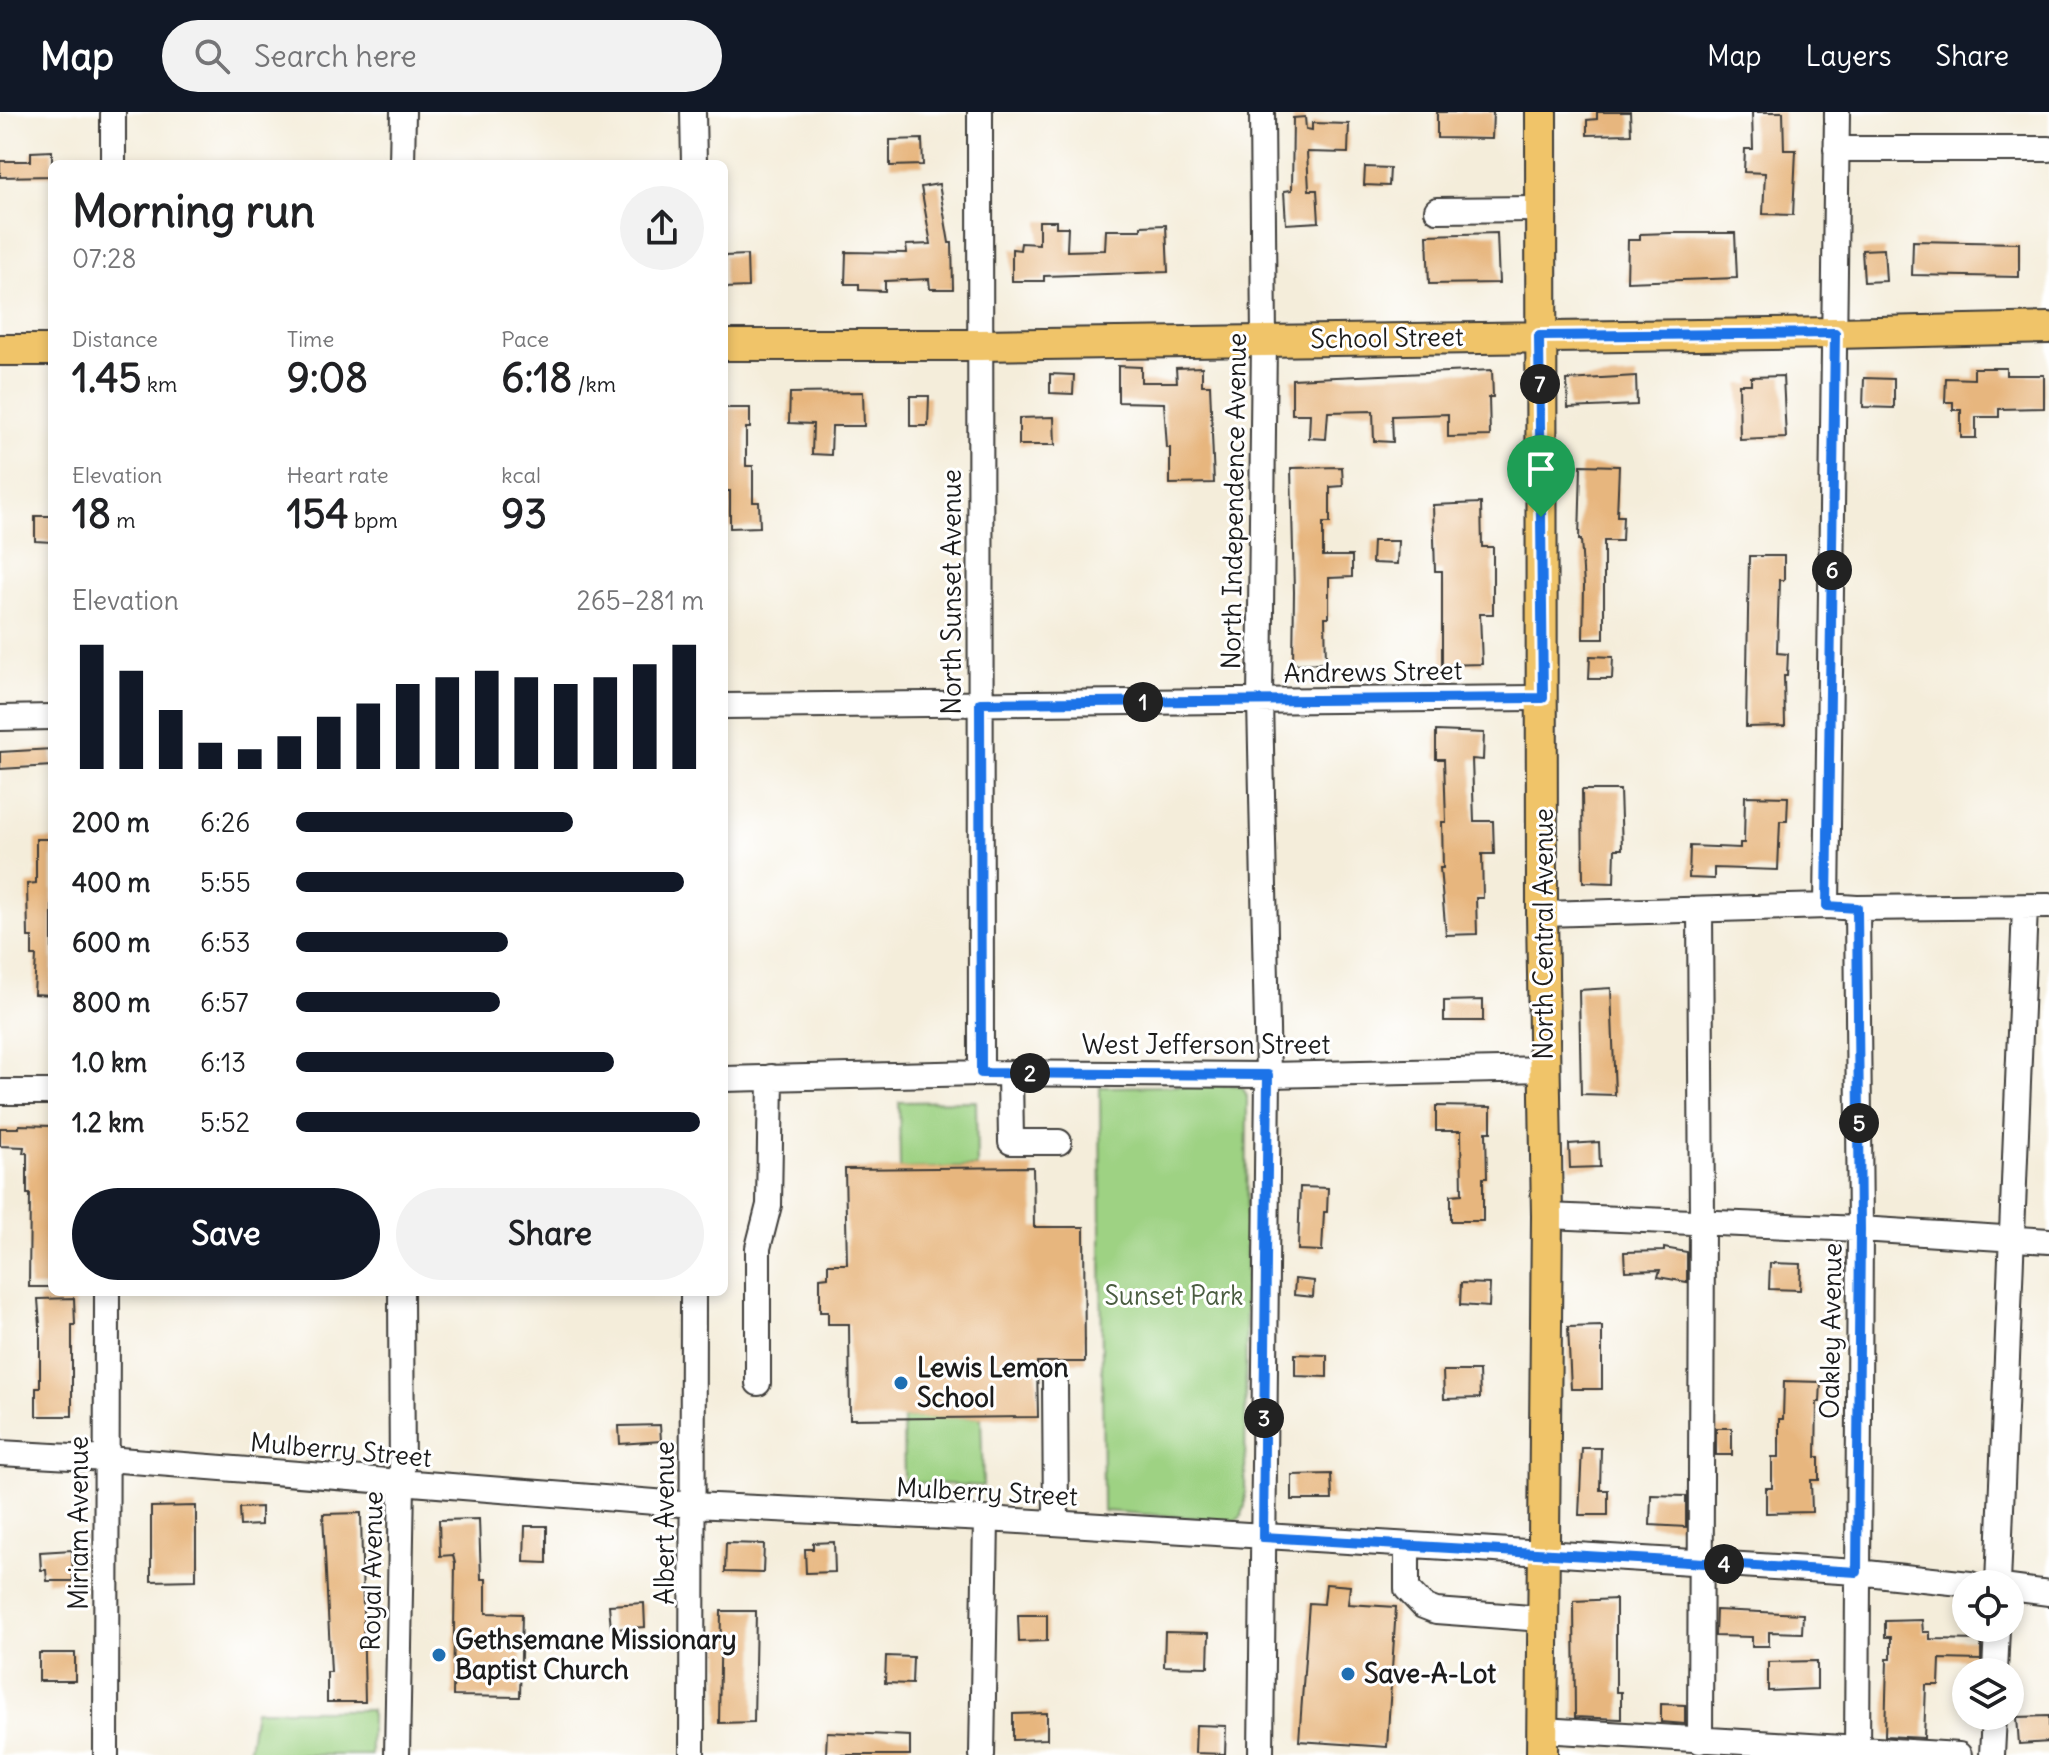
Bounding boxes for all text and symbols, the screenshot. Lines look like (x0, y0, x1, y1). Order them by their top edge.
search box (162, 20, 722, 92)
text: Map (40, 33, 114, 80)
icon: search (190, 34, 234, 78)
text: Search here (254, 37, 417, 75)
text: Map (1707, 38, 1762, 74)
text: Layers (1806, 38, 1892, 74)
text: Share (1936, 38, 2009, 74)
text: Morning run (72, 184, 315, 239)
button: share (620, 186, 704, 270)
text: 07:28 (72, 242, 137, 275)
street label: School Street (1310, 320, 1464, 355)
text: Distance (72, 325, 158, 353)
text: Time (287, 325, 334, 353)
text: Pace (501, 325, 549, 353)
street label: North Independence Avenue (1214, 332, 1253, 670)
text: 1.45 (72, 353, 142, 403)
text: 9:08 (287, 353, 368, 403)
text: 6:18 (501, 353, 572, 403)
pin: 7 (1520, 364, 1560, 404)
text: km (142, 370, 177, 398)
text: /km (572, 370, 616, 398)
text: 7 (1535, 370, 1545, 398)
pin (1507, 435, 1575, 517)
icon: arrive (1519, 447, 1563, 491)
text: Elevation (72, 461, 162, 489)
text: Heart rate (287, 461, 389, 489)
text: kcal (501, 461, 541, 489)
street label: North Sunset Avenue (935, 469, 968, 715)
text: 18 (72, 489, 111, 539)
text: 154 (287, 489, 349, 539)
text: 93 (501, 489, 547, 539)
text: m (111, 506, 135, 534)
text: bpm (349, 506, 398, 534)
pin: 6 (1812, 550, 1852, 590)
text: 6 (1826, 556, 1838, 584)
text: Elevation (72, 584, 179, 617)
text: 265–281 m (576, 584, 704, 617)
street label: Andrews Street (1283, 653, 1463, 690)
pin: 1 (1123, 682, 1163, 722)
text: 1 (1139, 688, 1147, 716)
text: 200 m (72, 806, 149, 839)
text: 6:26 (200, 806, 250, 839)
street label: North Central Avenue (1527, 808, 1560, 1060)
text: 400 m (72, 866, 150, 899)
text: 5:55 (200, 866, 251, 899)
text: 600 m (72, 926, 150, 959)
text: 6:53 (200, 926, 251, 959)
text: 800 m (72, 986, 150, 1019)
text: 6:57 (200, 986, 249, 1019)
street label: West Jefferson Street (1082, 1028, 1331, 1061)
text: 1.0 km (72, 1046, 147, 1079)
text: 6:13 (200, 1046, 246, 1079)
pin: 2 (1010, 1053, 1050, 1093)
text: 2 (1024, 1059, 1036, 1087)
pin: 5 (1839, 1103, 1879, 1143)
text: 1.2 km (72, 1106, 144, 1139)
text: 5:52 (200, 1106, 250, 1139)
text: 5 (1853, 1109, 1865, 1137)
button: Save (72, 1188, 380, 1280)
button: Share (396, 1188, 704, 1280)
street label: Oakley Avenue (1812, 1243, 1849, 1419)
park label: Sunset Park (1104, 1279, 1244, 1312)
place label: Lewis Lemon School (917, 1351, 1068, 1414)
marker: Lewis Lemon School (892, 1374, 910, 1392)
pin: 3 (1244, 1398, 1284, 1438)
text: 3 (1258, 1404, 1270, 1432)
street label: Mulberry Street (249, 1425, 433, 1474)
street label: Miriam Avenue (62, 1436, 95, 1610)
street label: Albert Avenue (648, 1441, 681, 1605)
street label: Mulberry Street (895, 1470, 1079, 1513)
street label: Royal Avenue (354, 1491, 389, 1651)
pin: 4 (1704, 1544, 1744, 1584)
text: 4 (1718, 1550, 1730, 1578)
map controls (1952, 1570, 2024, 1730)
button: locate (1952, 1570, 2024, 1642)
place label: Gethsemane Missionary Baptist Church (455, 1623, 736, 1686)
marker: Gethsemane Missionary Baptist Church (430, 1646, 448, 1664)
place label: Save-A-Lot (1364, 1657, 1496, 1690)
button: layers (1952, 1658, 2024, 1730)
marker: Save-A-Lot (1339, 1665, 1357, 1683)

